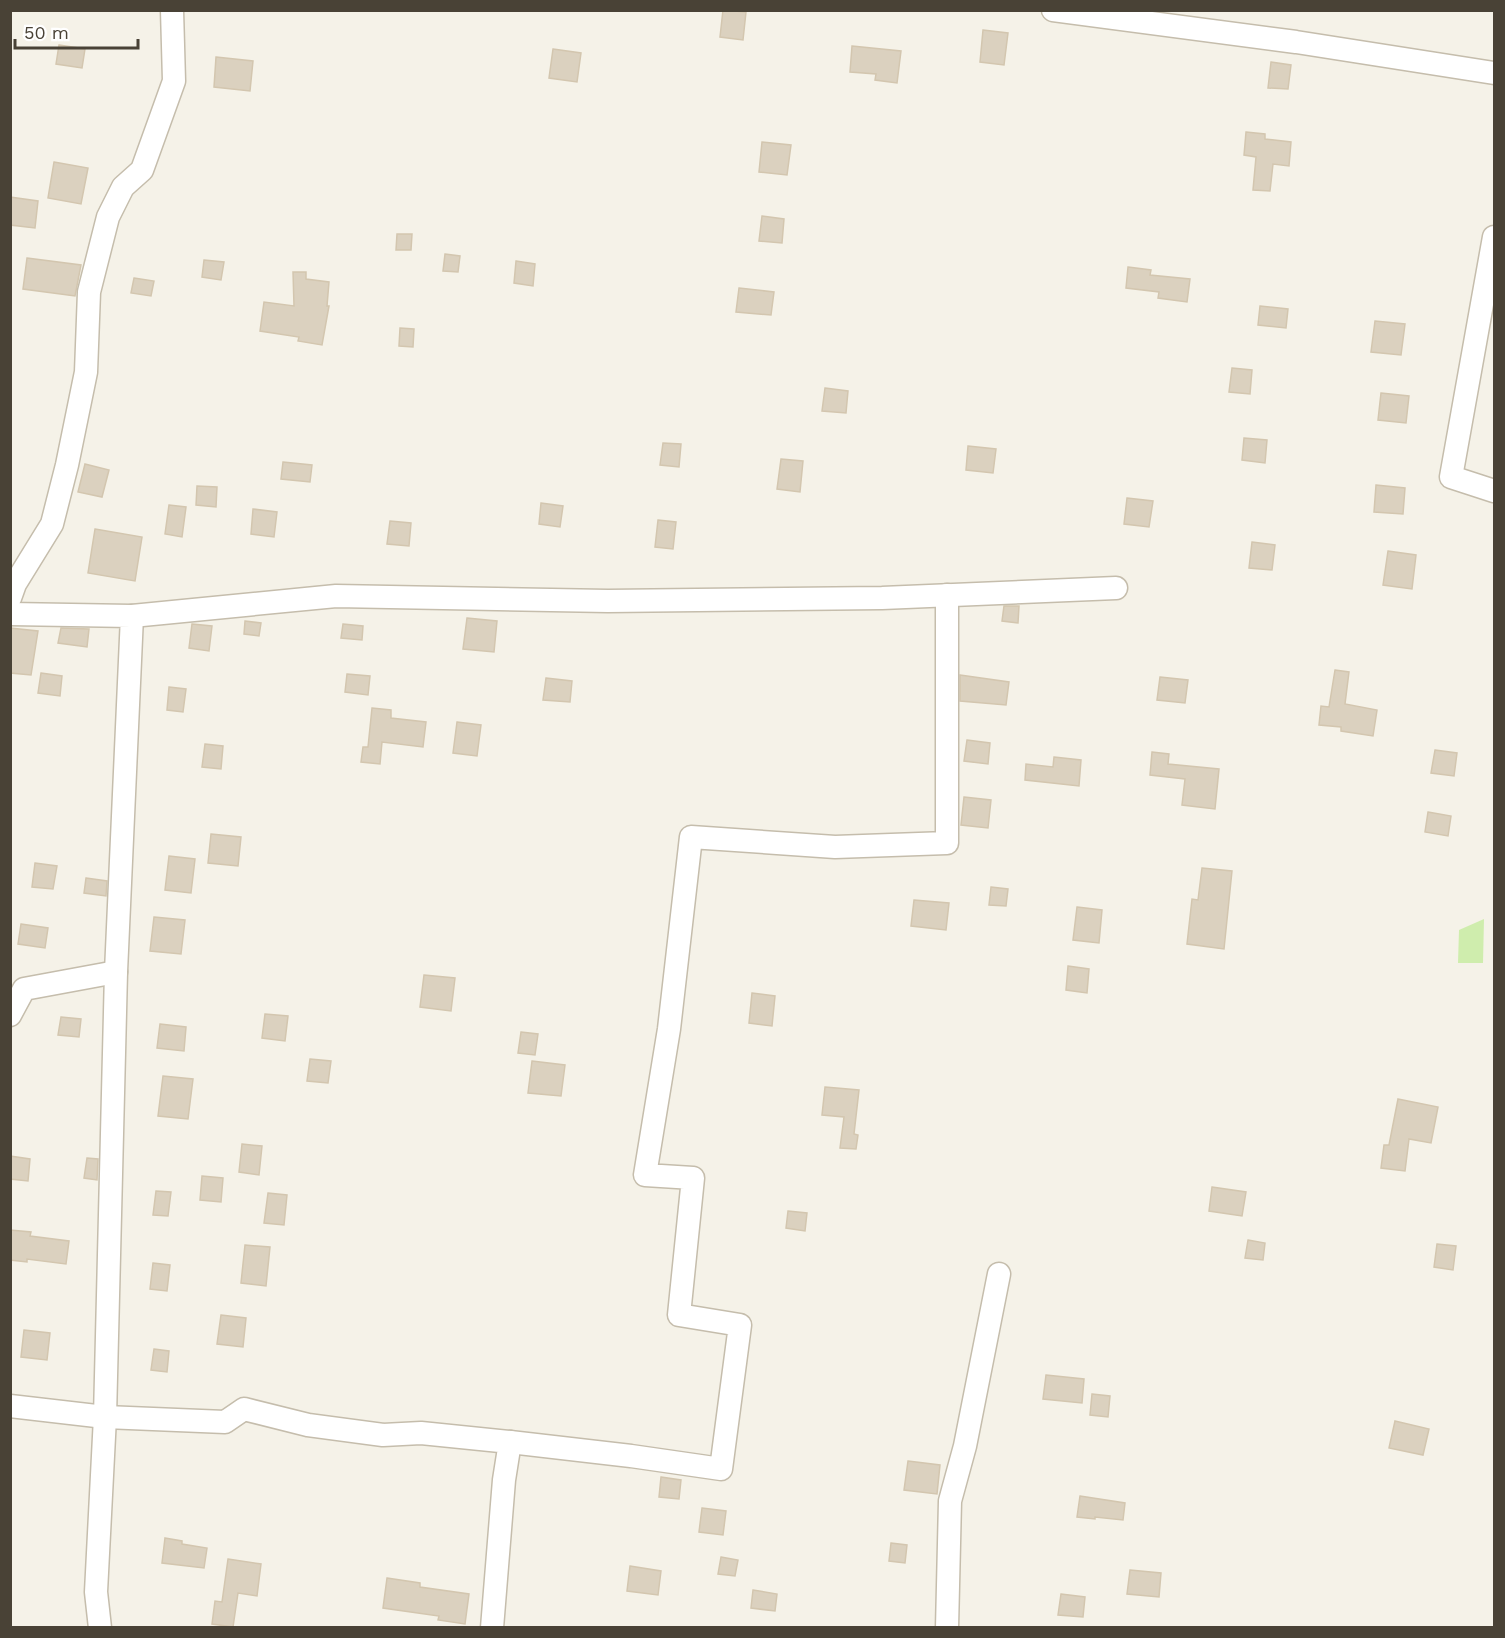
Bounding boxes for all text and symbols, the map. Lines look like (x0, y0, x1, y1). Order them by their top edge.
scale bar (15, 12, 138, 50)
text: 50 m (24, 22, 69, 43)

